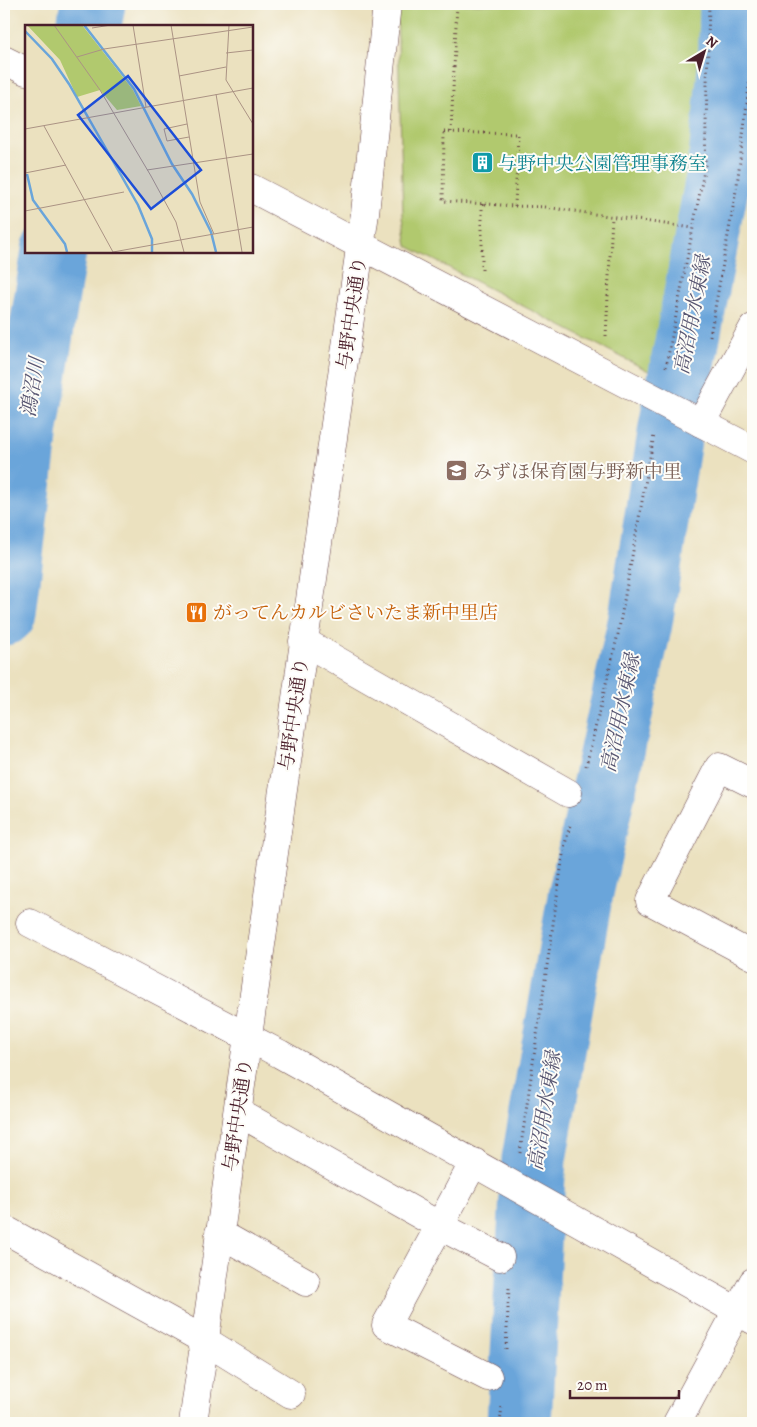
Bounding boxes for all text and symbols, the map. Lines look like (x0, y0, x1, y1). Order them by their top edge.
inset map (25, 25, 252, 252)
north arrow (680, 28, 730, 78)
text: N (702, 32, 722, 53)
building icon: 与野中央公園管理事務室 (470, 151, 494, 175)
place label: 与野中央公園管理事務室 (498, 151, 707, 177)
water label: 高沼用水東縁 (668, 252, 718, 377)
street label: 与野中央通り (331, 255, 373, 371)
water label: 鴻沼川 (14, 353, 51, 419)
school or university icon: みずほ保育園与野新中里 (445, 459, 469, 483)
place label: みずほ保育園与野新中里 (473, 459, 682, 485)
restaurant icon: がってんカルビさいたま新中里店 (185, 600, 209, 624)
place label: がってんカルビさいたま新中里店 (213, 600, 498, 626)
water label: 高沼用水東縁 (595, 650, 647, 775)
street label: 与野中央通り (273, 656, 315, 772)
water label: 高沼用水東縁 (522, 1048, 568, 1172)
street label: 与野中央通り (217, 1057, 259, 1173)
scale bar (570, 1367, 678, 1399)
text: 20 m (577, 1375, 608, 1395)

